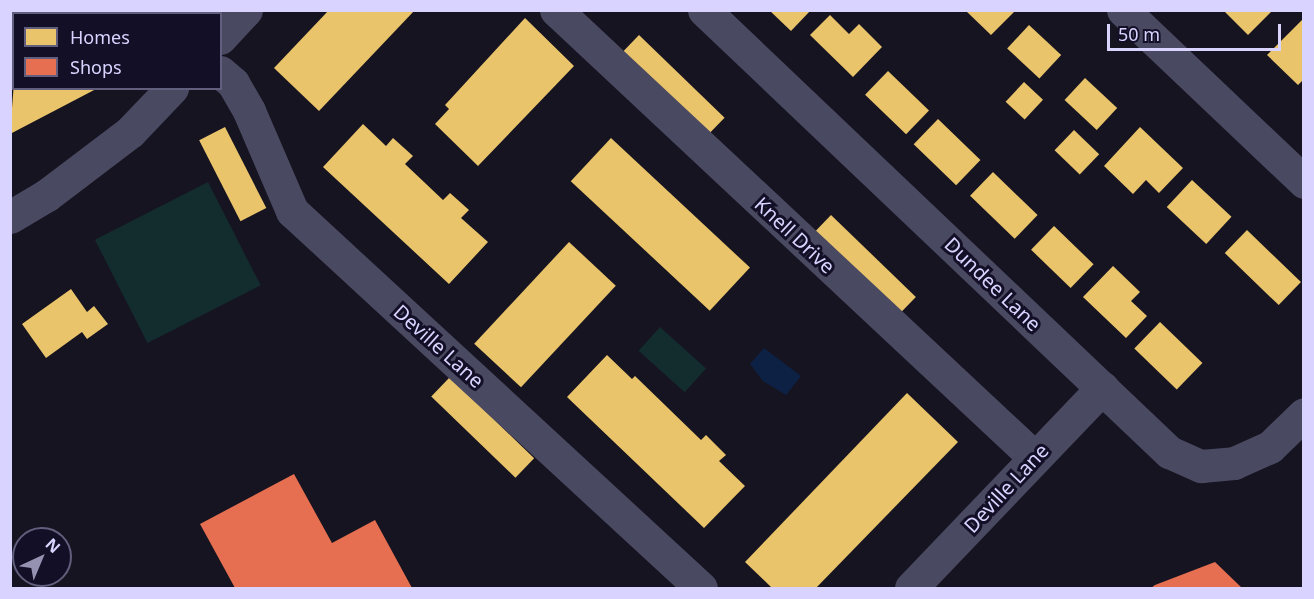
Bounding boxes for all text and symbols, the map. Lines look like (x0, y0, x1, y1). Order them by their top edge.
legend (12, 12, 222, 90)
scale bar (1110, 12, 1284, 50)
text: 50 m (1118, 22, 1160, 46)
text: Homes (70, 25, 130, 49)
text: Shops (70, 55, 122, 79)
street label: Knell Drive (750, 192, 840, 278)
street label: Dundee Lane (940, 232, 1046, 336)
street label: Deville Lane (389, 299, 489, 393)
street label: Deville Lane (959, 439, 1053, 537)
north arrow (12, 527, 72, 587)
text: N (41, 533, 65, 558)

